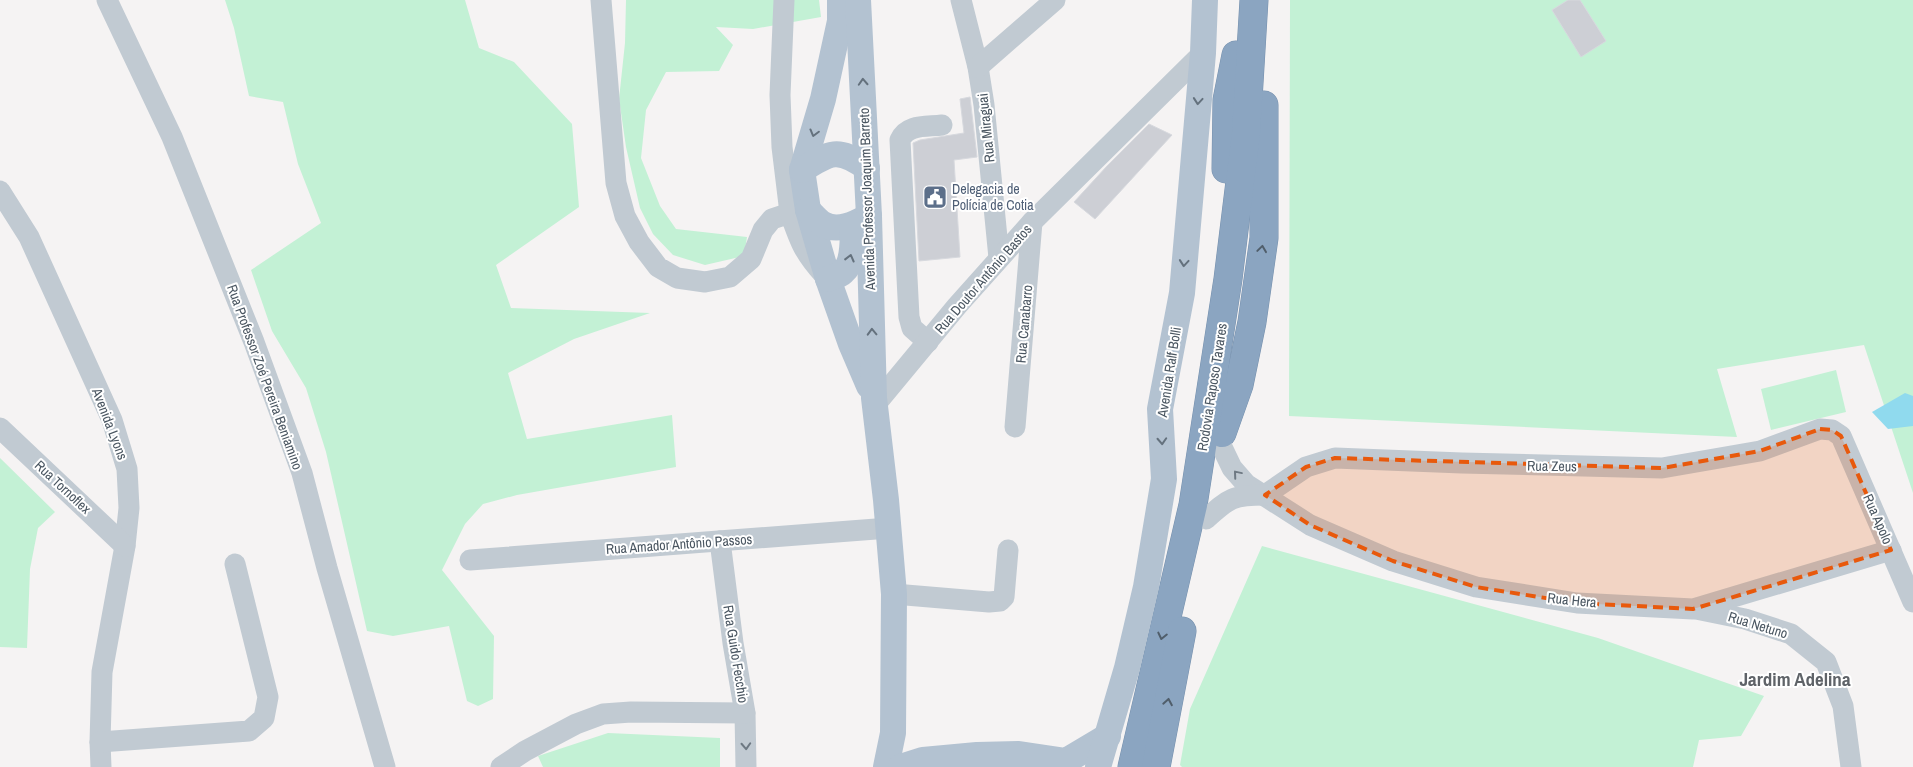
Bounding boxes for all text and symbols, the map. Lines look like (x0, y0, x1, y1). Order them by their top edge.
one-way arrow (857, 78, 868, 86)
street label: Rua Miraguai (973, 92, 999, 164)
one-way arrow (1193, 98, 1204, 106)
street label: Avenida Professor Joaquim Barreto (855, 108, 879, 291)
one-way arrow (809, 129, 820, 138)
place label: Delegacia de Polícia de Cotia (952, 180, 1034, 214)
public building icon: Delegacia de Polícia de Cotia (922, 184, 948, 210)
street label: Rua Doutor Antônio Bastos (931, 220, 1036, 337)
one-way arrow (1256, 245, 1267, 253)
one-way arrow (844, 253, 855, 262)
one-way arrow (1179, 260, 1190, 268)
street label: Rua Professor Zoé Pereira Beniamino (223, 282, 307, 472)
street label: Rua Canabarro (1012, 284, 1036, 364)
street label: Rodovia Raposo Tavares (1193, 322, 1231, 452)
street label: Avenida Ralf Bolli (1153, 326, 1185, 419)
one-way arrow (867, 328, 878, 336)
street label: Avenida Lyons (88, 385, 132, 463)
one-way arrow (1156, 437, 1167, 445)
street label: Rua Tornoflex (31, 456, 95, 518)
street label: Rua Zeus (1527, 457, 1577, 475)
one-way arrow (1235, 471, 1243, 480)
street label: Rua Apolo (1859, 491, 1897, 547)
street label: Rua Amador Antônio Passos (605, 530, 753, 558)
street label: Rua Hera (1547, 588, 1598, 612)
street label: Rua Guido Fecchio (719, 604, 753, 704)
street label: Rua Netuno (1726, 607, 1790, 643)
one-way arrow (1157, 632, 1168, 641)
district label: Jardim Adelina (1739, 666, 1851, 692)
one-way arrow (1163, 698, 1173, 706)
one-way arrow (741, 742, 752, 750)

